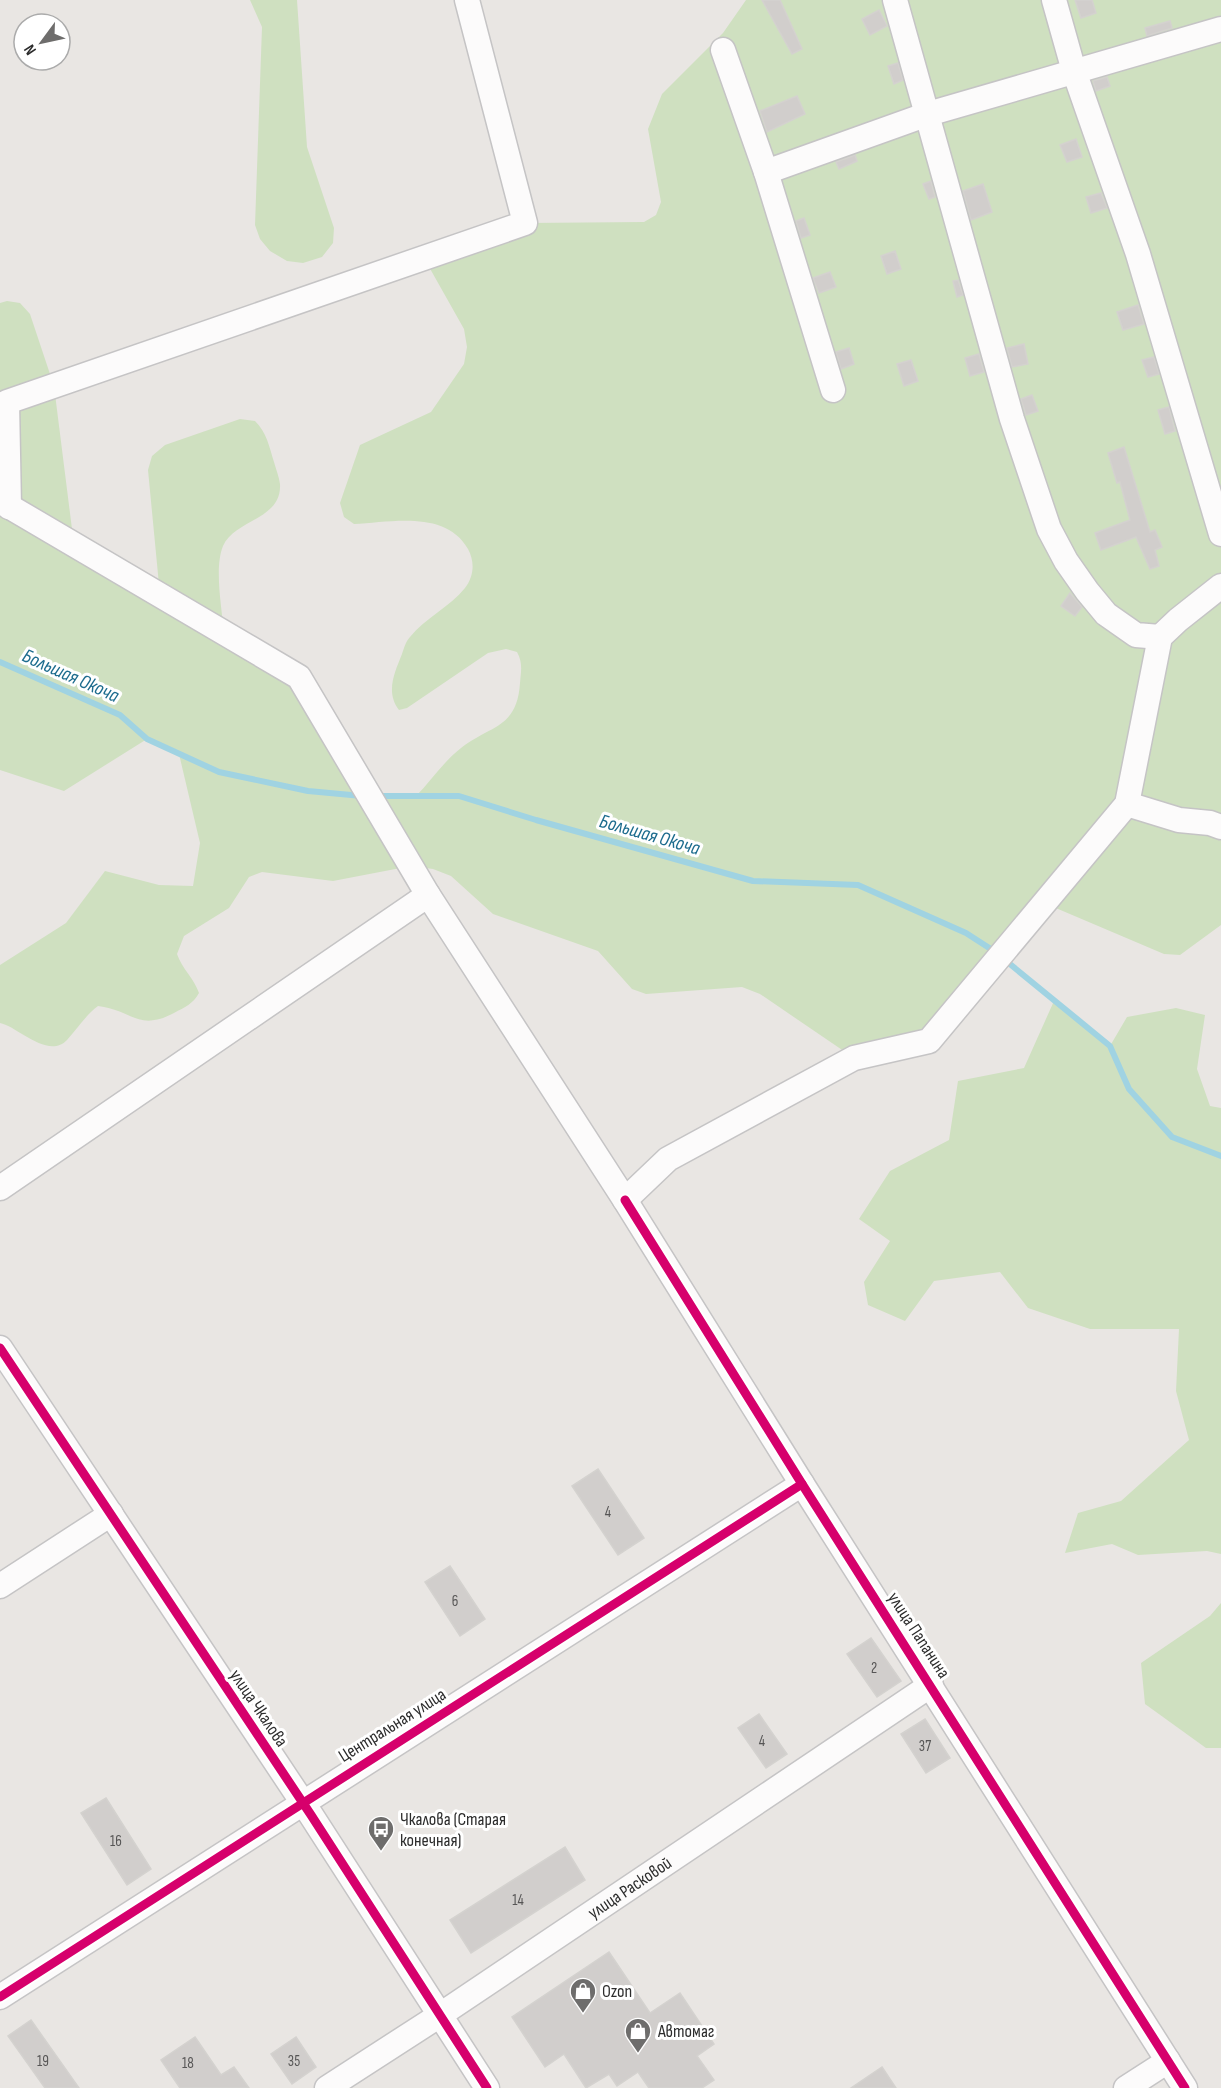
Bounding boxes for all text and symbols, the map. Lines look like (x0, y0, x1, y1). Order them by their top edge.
north arrow (12, 12, 72, 72)
text: N (20, 41, 41, 58)
water label: Большая Окоча (18, 644, 123, 708)
water label: Большая Окоча (597, 809, 703, 861)
house number: 4 (605, 1503, 611, 1522)
street label: улица Папанина (883, 1588, 954, 1682)
house number: 6 (452, 1592, 458, 1611)
house number: 2 (871, 1659, 877, 1678)
street label: улица Чкалова (225, 1666, 292, 1751)
street label: Центральная улица (335, 1684, 450, 1767)
house number: 4 (759, 1732, 765, 1751)
house number: 37 (919, 1737, 931, 1756)
place label: Чкалова (Старая конечная) (400, 1809, 506, 1851)
bus stop icon: Чкалова (Старая конечная) (366, 1814, 396, 1852)
house number: 16 (110, 1832, 122, 1851)
street label: улица Расковой (584, 1852, 676, 1924)
house number: 14 (512, 1891, 524, 1910)
shop icon: Ozon (568, 1976, 598, 2014)
place label: Ozon (602, 1981, 632, 2002)
shop icon: Автомаг (623, 2016, 653, 2054)
place label: Автомаг (657, 2021, 714, 2042)
house number: 19 (37, 2052, 49, 2071)
house number: 35 (288, 2052, 300, 2071)
house number: 18 (182, 2054, 194, 2073)

